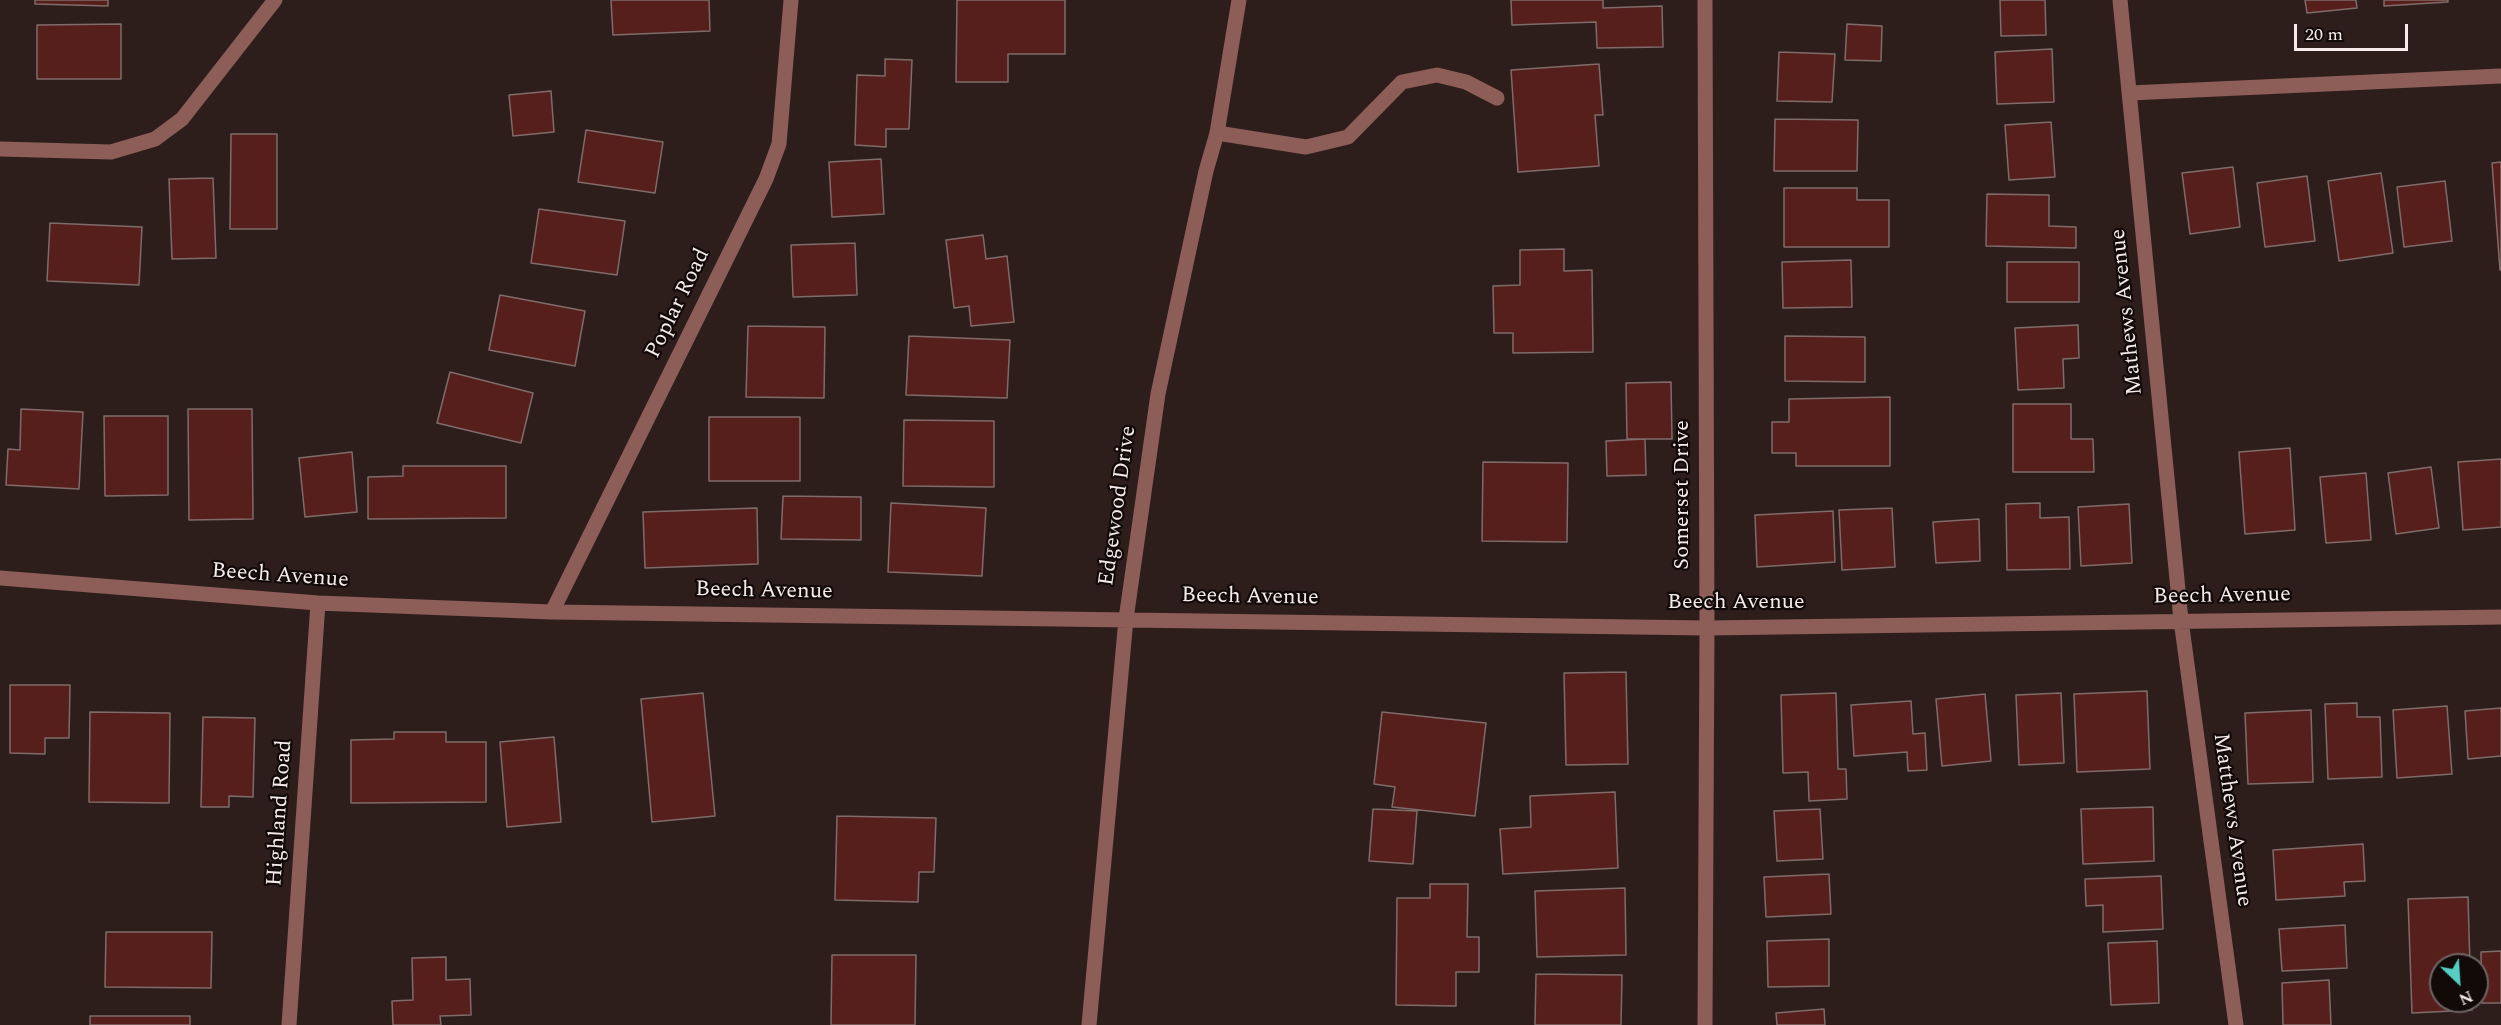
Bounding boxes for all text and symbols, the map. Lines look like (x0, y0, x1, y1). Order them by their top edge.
scale bar (2297, 12, 2411, 50)
text: 20 m (2305, 21, 2343, 48)
street label: Mathews Avenue (2106, 227, 2150, 397)
street label: Poplar Road (641, 245, 717, 363)
street label: Somerset Drive (1671, 420, 1697, 570)
street label: Edgewood Drive (1095, 424, 1143, 588)
street label: Beech Avenue (211, 559, 349, 595)
street label: Beech Avenue (695, 578, 833, 606)
street label: Beech Avenue (2153, 583, 2291, 611)
street label: Beech Avenue (1181, 584, 1319, 612)
street label: Beech Avenue (1667, 591, 1805, 617)
street label: Matthews Avenue (2206, 731, 2256, 909)
street label: Highland Road (263, 739, 299, 887)
north arrow (2429, 953, 2489, 1013)
text: N (2455, 984, 2477, 1011)

